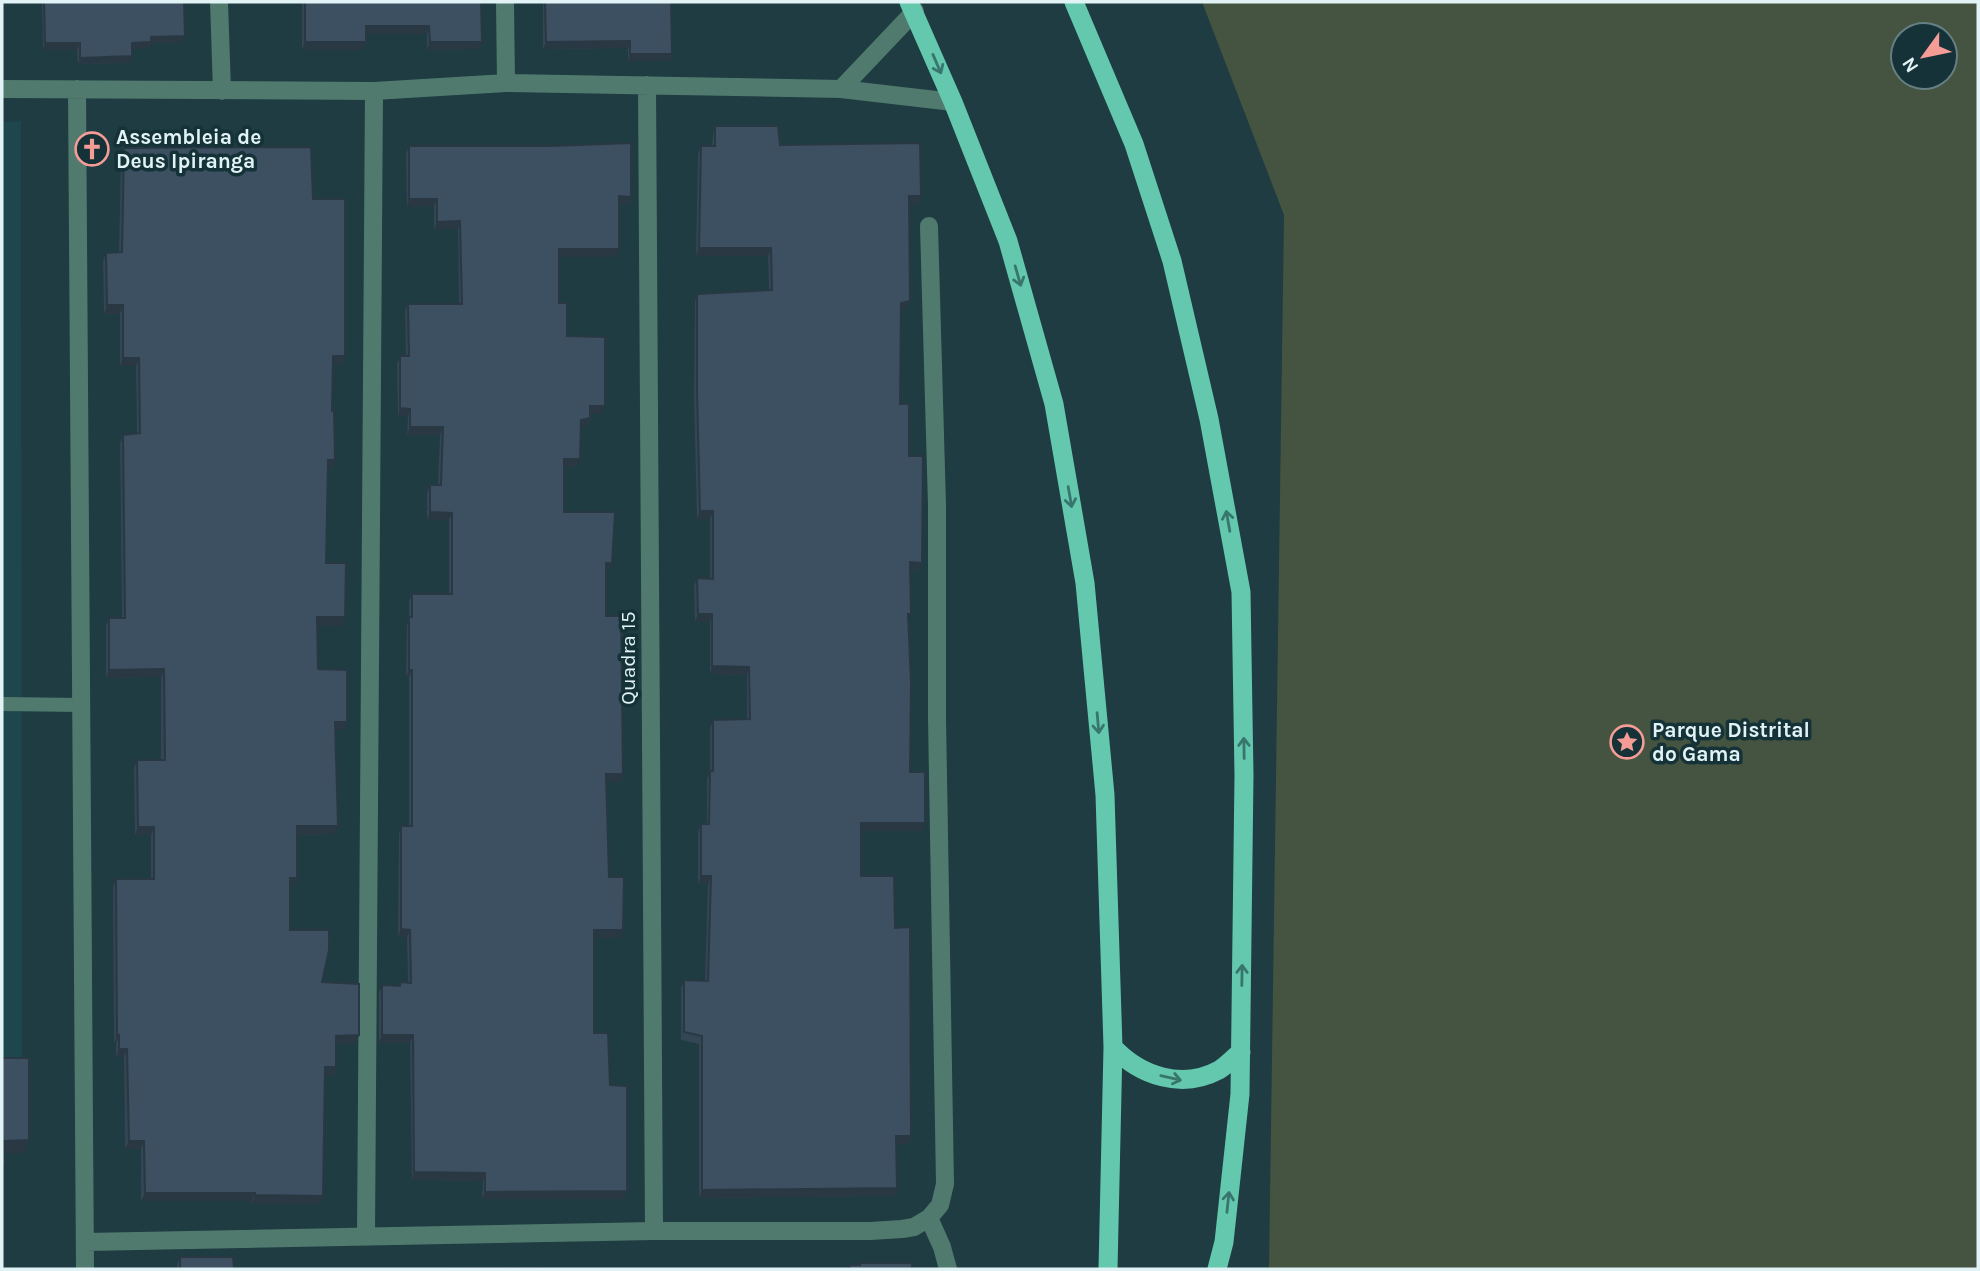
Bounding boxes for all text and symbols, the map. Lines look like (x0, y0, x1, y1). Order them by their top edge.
north arrow (1889, 21, 1959, 91)
one-way arrow (931, 53, 944, 74)
text: N (1898, 53, 1924, 76)
place label: Assembleia de Deus Ipiranga (116, 125, 261, 173)
church icon: Assembleia de Deus Ipiranga (73, 130, 111, 168)
one-way arrow (1012, 264, 1025, 287)
one-way arrow (1064, 486, 1077, 508)
one-way arrow (1221, 510, 1234, 533)
street label: Quadra 15 (616, 611, 640, 705)
one-way arrow (1092, 711, 1105, 734)
place label: Parque Distrital do Gama (1652, 718, 1810, 766)
place icon: Parque Distrital do Gama (1608, 723, 1646, 761)
one-way arrow (1237, 736, 1250, 759)
one-way arrow (1235, 964, 1249, 987)
one-way arrow (1159, 1072, 1182, 1086)
one-way arrow (1222, 1191, 1235, 1214)

